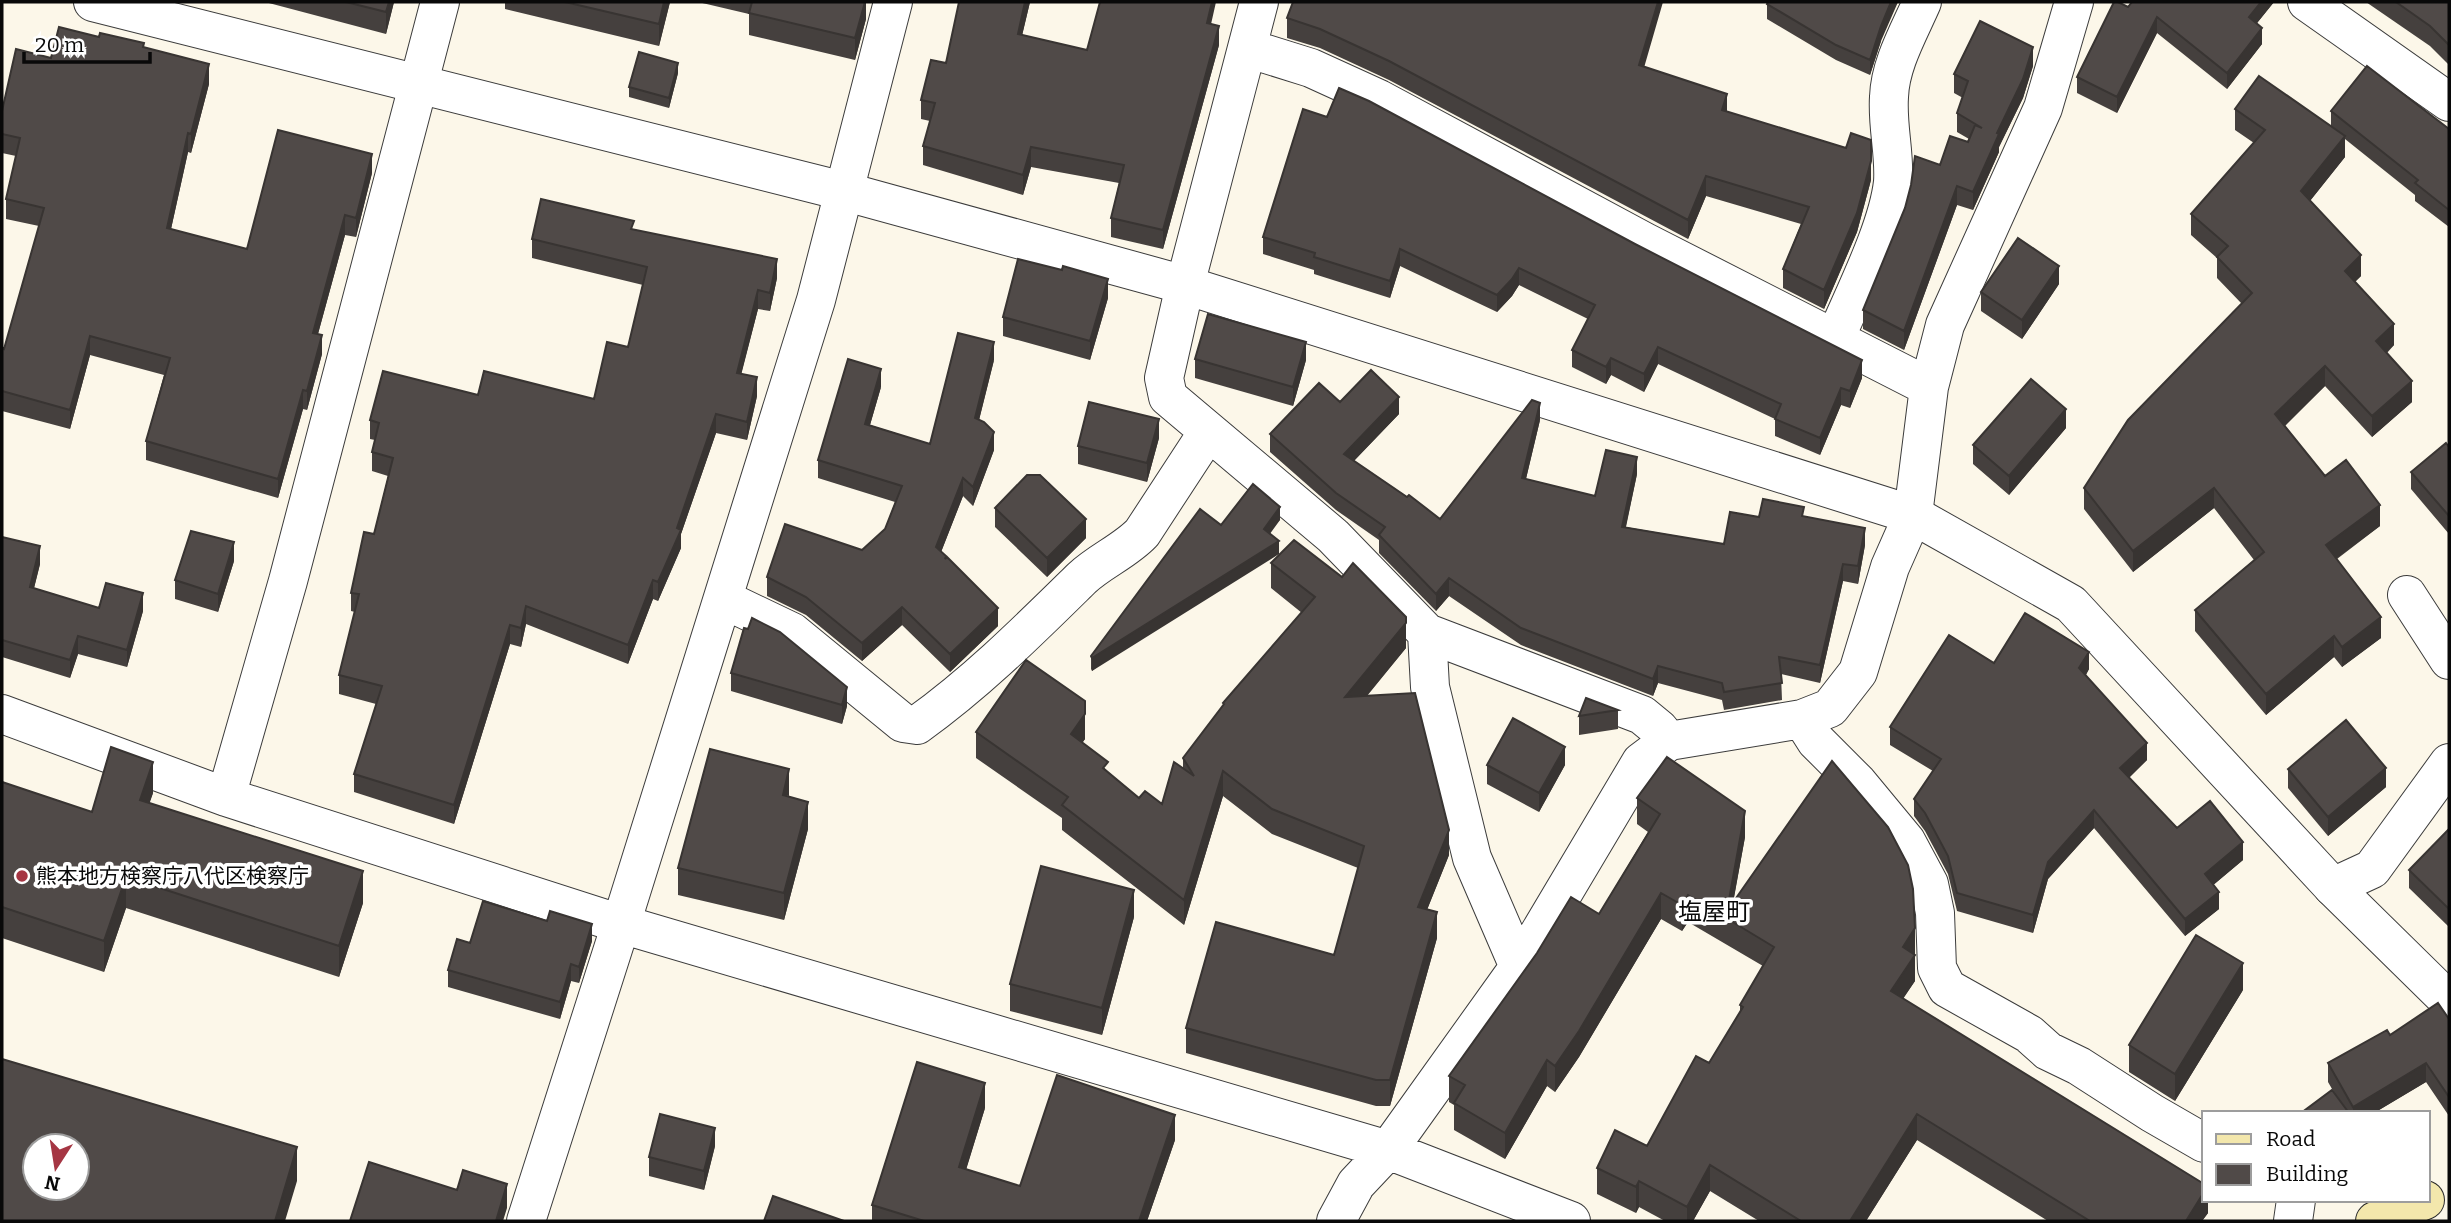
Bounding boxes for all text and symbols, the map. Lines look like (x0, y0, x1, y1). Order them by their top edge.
scale bar (24, 21, 150, 65)
text: 20 m (35, 32, 84, 58)
place label: 熊本地方検察庁八代区検察庁 (36, 863, 309, 889)
marker: 熊本地方検察庁八代区検察庁 (14, 868, 30, 884)
district label: 塩屋町 (1678, 898, 1750, 926)
legend (2202, 1111, 2430, 1202)
text: Road (2266, 1126, 2315, 1152)
north arrow (21, 1132, 91, 1202)
text: Building (2266, 1161, 2349, 1187)
text: N (43, 1170, 62, 1196)

